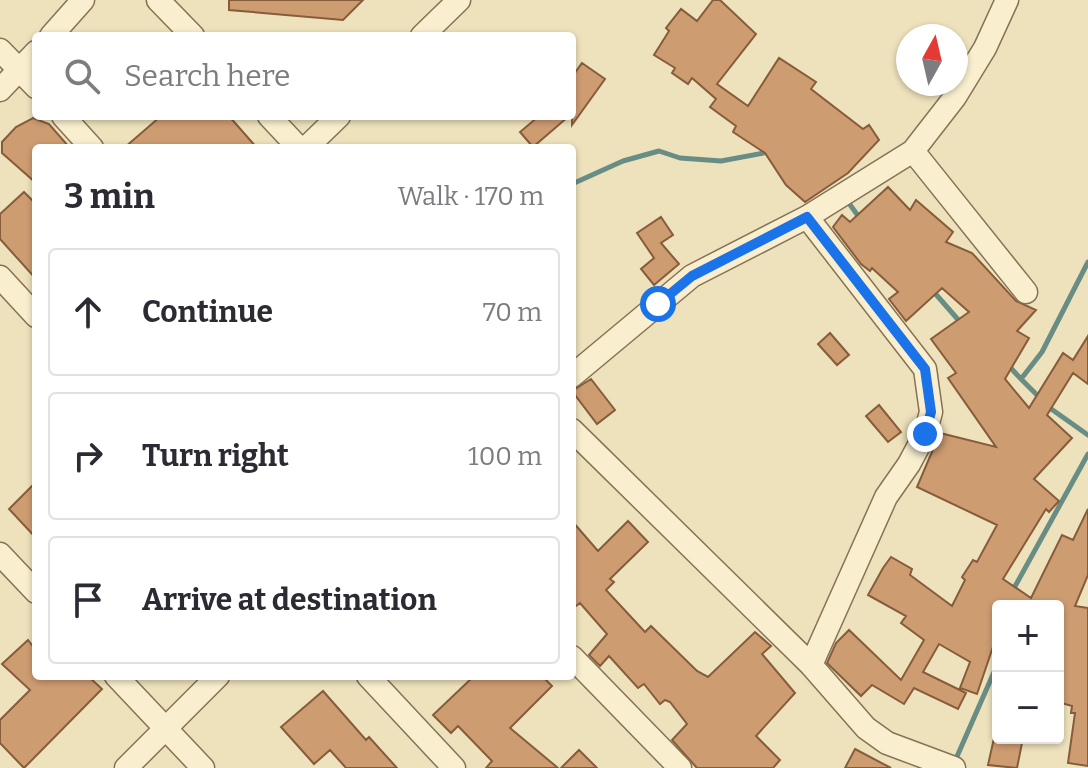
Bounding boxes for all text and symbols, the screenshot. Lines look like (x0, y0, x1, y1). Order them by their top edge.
north arrow (896, 24, 968, 96)
search box (32, 32, 576, 120)
icon: search (60, 54, 104, 98)
text: Search here (124, 58, 291, 94)
text: 3 min (64, 176, 155, 217)
text: Walk · 170 m (398, 181, 544, 212)
route start (640, 286, 676, 322)
icon: ahead (66, 290, 110, 334)
text: Continue (142, 294, 273, 330)
text: 70 m (483, 297, 542, 328)
route end (907, 416, 943, 452)
icon: right (66, 434, 110, 478)
text: Turn right (142, 438, 289, 474)
text: 100 m (468, 441, 542, 472)
icon: arrive (66, 578, 110, 622)
text: Arrive at destination (142, 582, 437, 618)
map controls (992, 600, 1064, 744)
button: + (992, 600, 1064, 672)
button: − (992, 672, 1064, 744)

